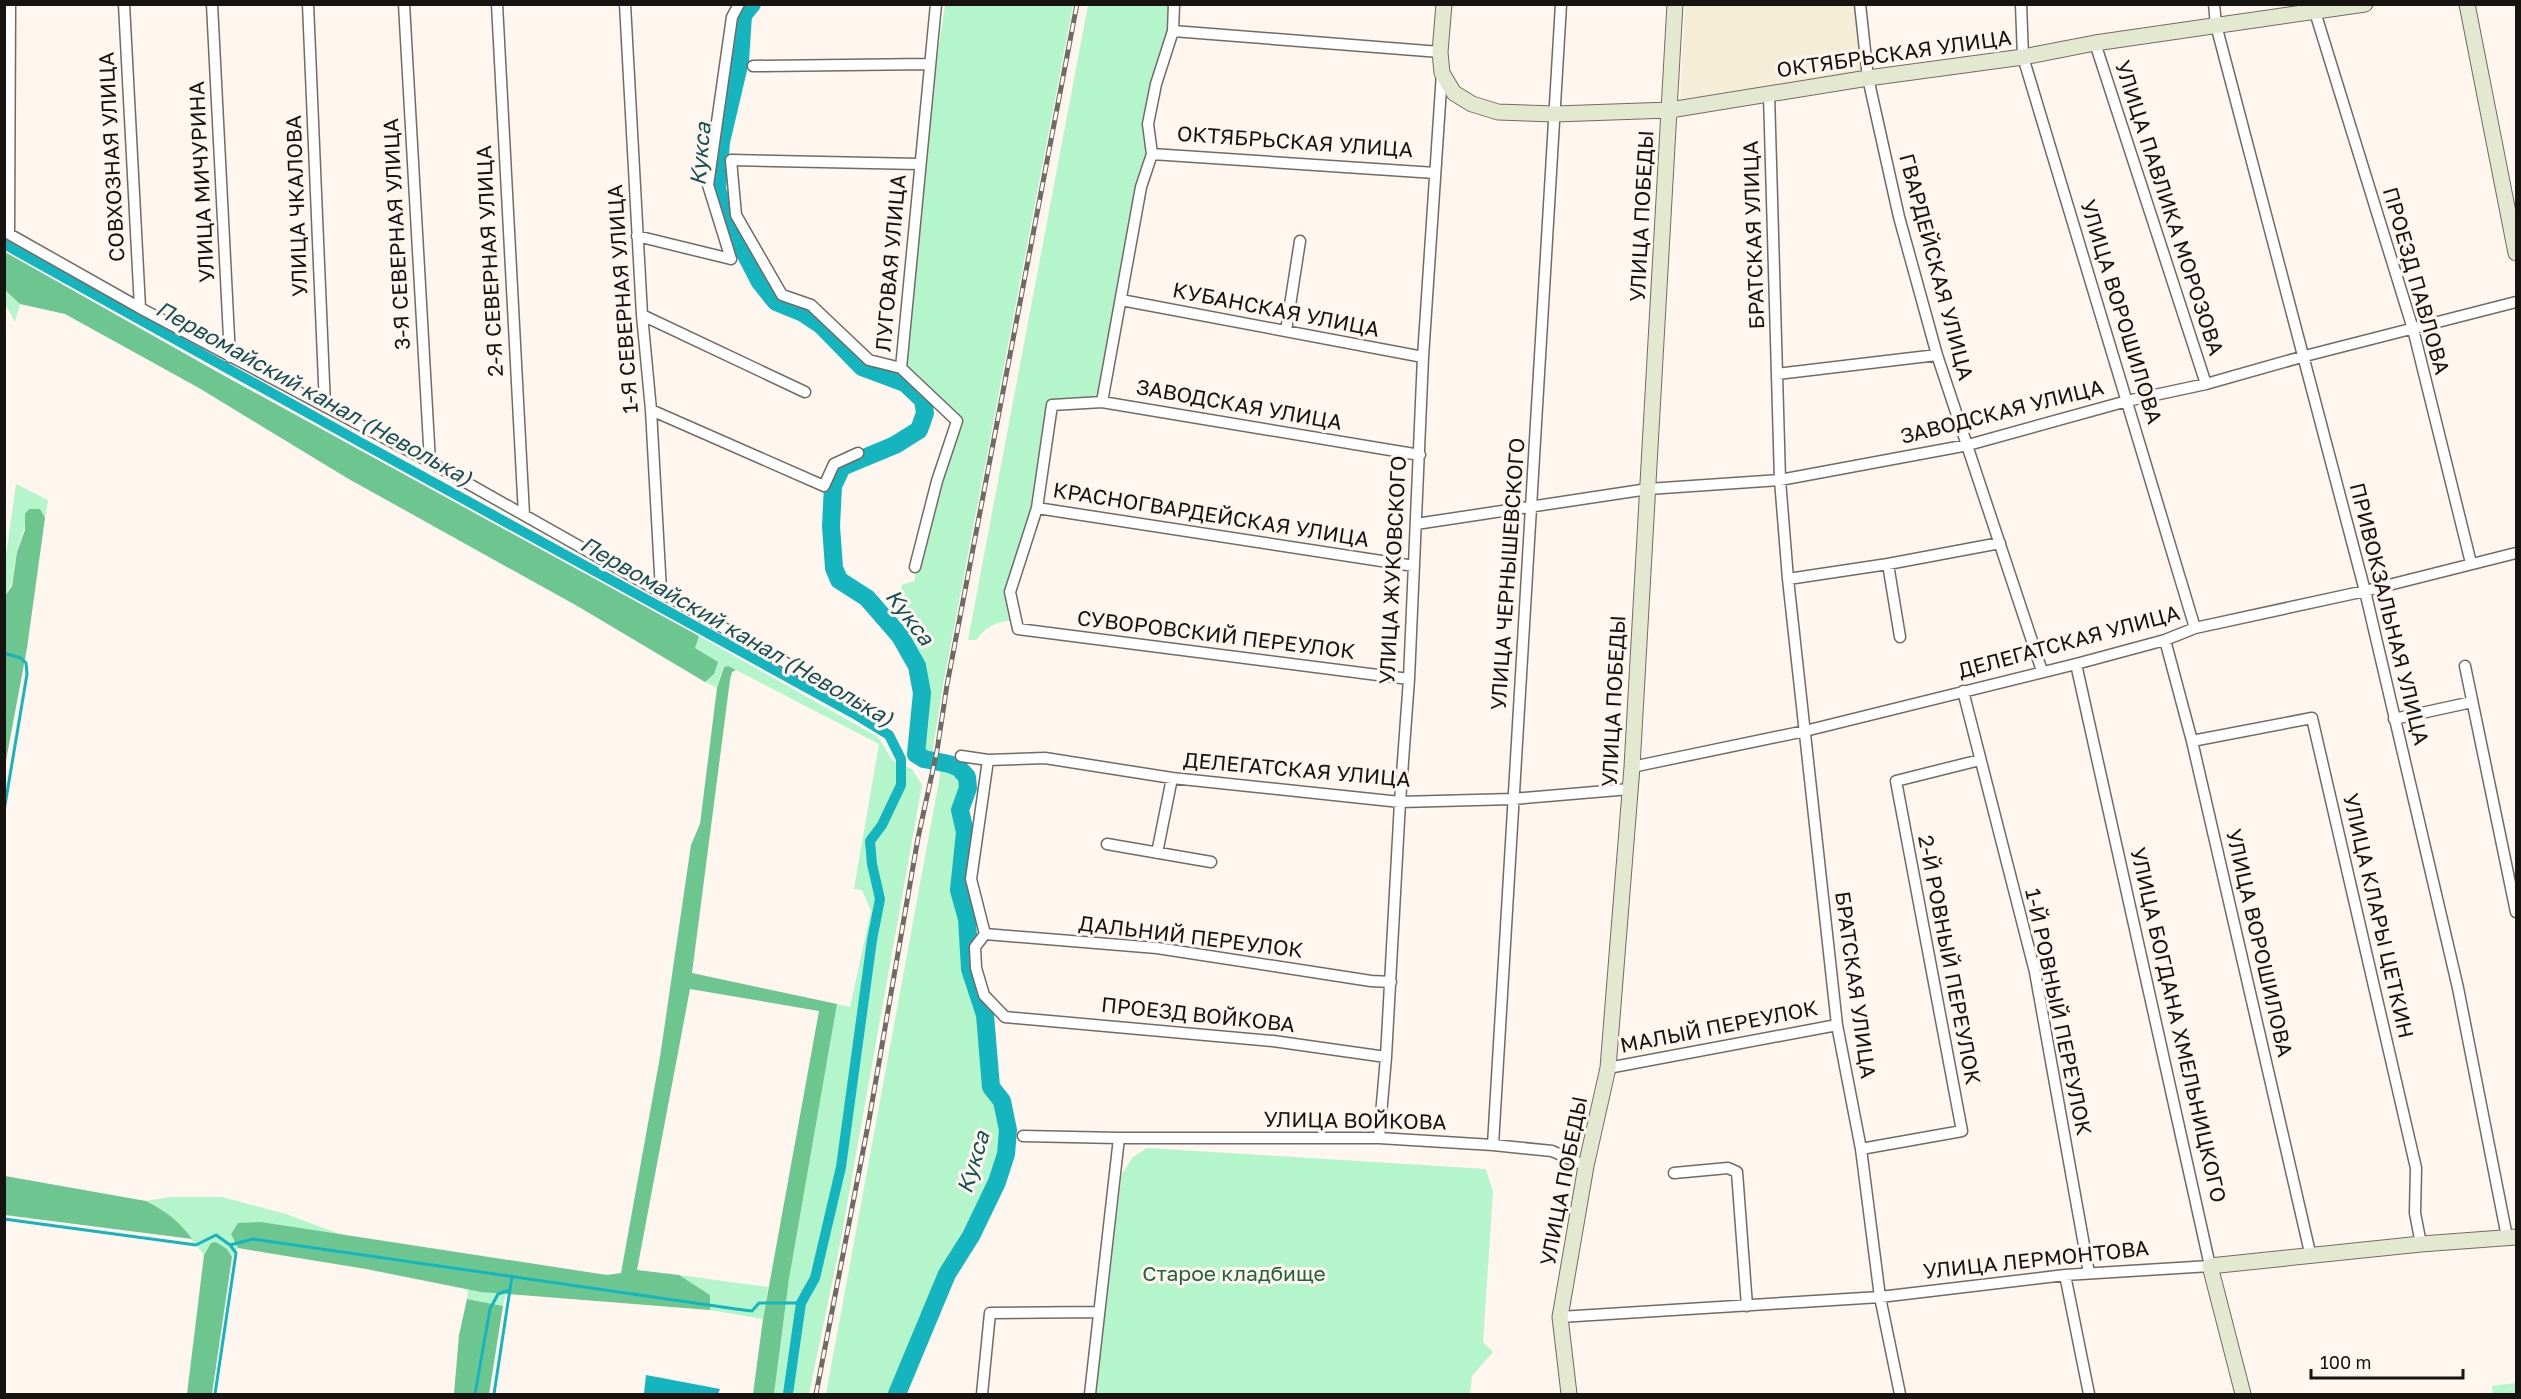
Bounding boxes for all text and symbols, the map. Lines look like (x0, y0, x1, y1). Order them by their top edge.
street label: ОКТЯБРЬСКАЯ УЛИЦА (1775, 24, 2013, 82)
street label: СОВХОЗНАЯ УЛИЦА (93, 51, 129, 263)
street label: УЛИЦА ПАВЛИКА МОРОЗОВА (2110, 57, 2230, 358)
street label: УЛИЦА МИЧУРИНА (183, 81, 219, 283)
street label: УЛИЦА ЧКАЛОВА (280, 115, 312, 297)
street label: 3-Я СЕВЕРНАЯ УЛИЦА (377, 118, 415, 350)
water label: Кукса (683, 120, 716, 187)
street label: ОКТЯБРЬСКАЯ УЛИЦА (1176, 120, 1414, 162)
street label: УЛИЦА ПОБЕДЫ (1624, 129, 1658, 302)
street label: БРАТСКАЯ УЛИЦА (1737, 140, 1769, 330)
street label: 2-Я СЕВЕРНАЯ УЛИЦА (470, 145, 508, 377)
street label: ГВАРДЕЙСКАЯ УЛИЦА (1894, 150, 1980, 383)
street label: ЛУГОВАЯ УЛИЦА (869, 173, 911, 353)
street label: 1-Я СЕВЕРНАЯ УЛИЦА (601, 184, 643, 415)
street label: ПРОЕЗД ПАВЛОВА (2378, 184, 2456, 378)
street label: УЛИЦА ВОРОШИЛОВА (2075, 196, 2168, 427)
street label: КУБАНСКАЯ УЛИЦА (1171, 276, 1382, 342)
water label: Первомайский канал (Неволька) (152, 294, 477, 491)
street label: ЗАВОДСКАЯ УЛИЦА (1134, 373, 1344, 435)
street label: ЗАВОДСКАЯ УЛИЦА (1897, 373, 2106, 449)
street label: УЛИЦА ЧЕРНЫШЕВСКОГО (1485, 437, 1529, 711)
street label: УЛИЦА ЖУКОВСКОГО (1373, 455, 1411, 685)
street label: КРАСНОГВАРДЕЙСКАЯ УЛИЦА (1051, 476, 1371, 552)
street label: ПРИВОКЗАЛЬНАЯ УЛИЦА (2345, 480, 2435, 748)
water label: Первомайский канал (Неволька) (576, 530, 899, 732)
water label: Кукса (881, 583, 941, 651)
street label: ДЕЛЕГАТСКАЯ УЛИЦА (1955, 599, 2182, 683)
street label: СУВОРОВСКИЙ ПЕРЕУЛОК (1076, 604, 1357, 664)
street label: УЛИЦА ПОБЕДЫ (1596, 614, 1630, 787)
street label: ДЕЛЕГАТСКАЯ УЛИЦА (1182, 746, 1412, 792)
street label: УЛИЦА КЛАРЫ ЦЕТКИН (2338, 791, 2420, 1041)
street label: УЛИЦА ВОРОШИЛОВА (2221, 826, 2299, 1059)
street label: 2-Й РОВНЫЙ ПЕРЕУЛОК (1913, 833, 1987, 1087)
street label: УЛИЦА БОГДАНА ХМЕЛЬНИЦКОГО (2125, 845, 2233, 1205)
street label: 1-Й РОВНЫЙ ПЕРЕУЛОК (2020, 886, 2098, 1138)
street label: БРАТСКАЯ УЛИЦА (1830, 890, 1882, 1080)
street label: ДАЛЬНИЙ ПЕРЕУЛОК (1078, 909, 1305, 963)
street label: ПРОЕЗД ВОЙКОВА (1100, 991, 1296, 1037)
street label: МАЛЫЙ ПЕРЕУЛОК (1618, 994, 1820, 1058)
street label: УЛИЦА ПОБЕДЫ (1534, 1094, 1592, 1268)
street label: УЛИЦА ВОЙКОВА (1263, 1105, 1447, 1135)
water label: Кукса (950, 1126, 995, 1196)
street label: УЛИЦА ЛЕРМОНТОВА (1922, 1234, 2150, 1284)
park label: Старое кладбище (1142, 1260, 1326, 1286)
scale bar (2311, 1342, 2462, 1380)
text: 100 m (2320, 1351, 2371, 1373)

